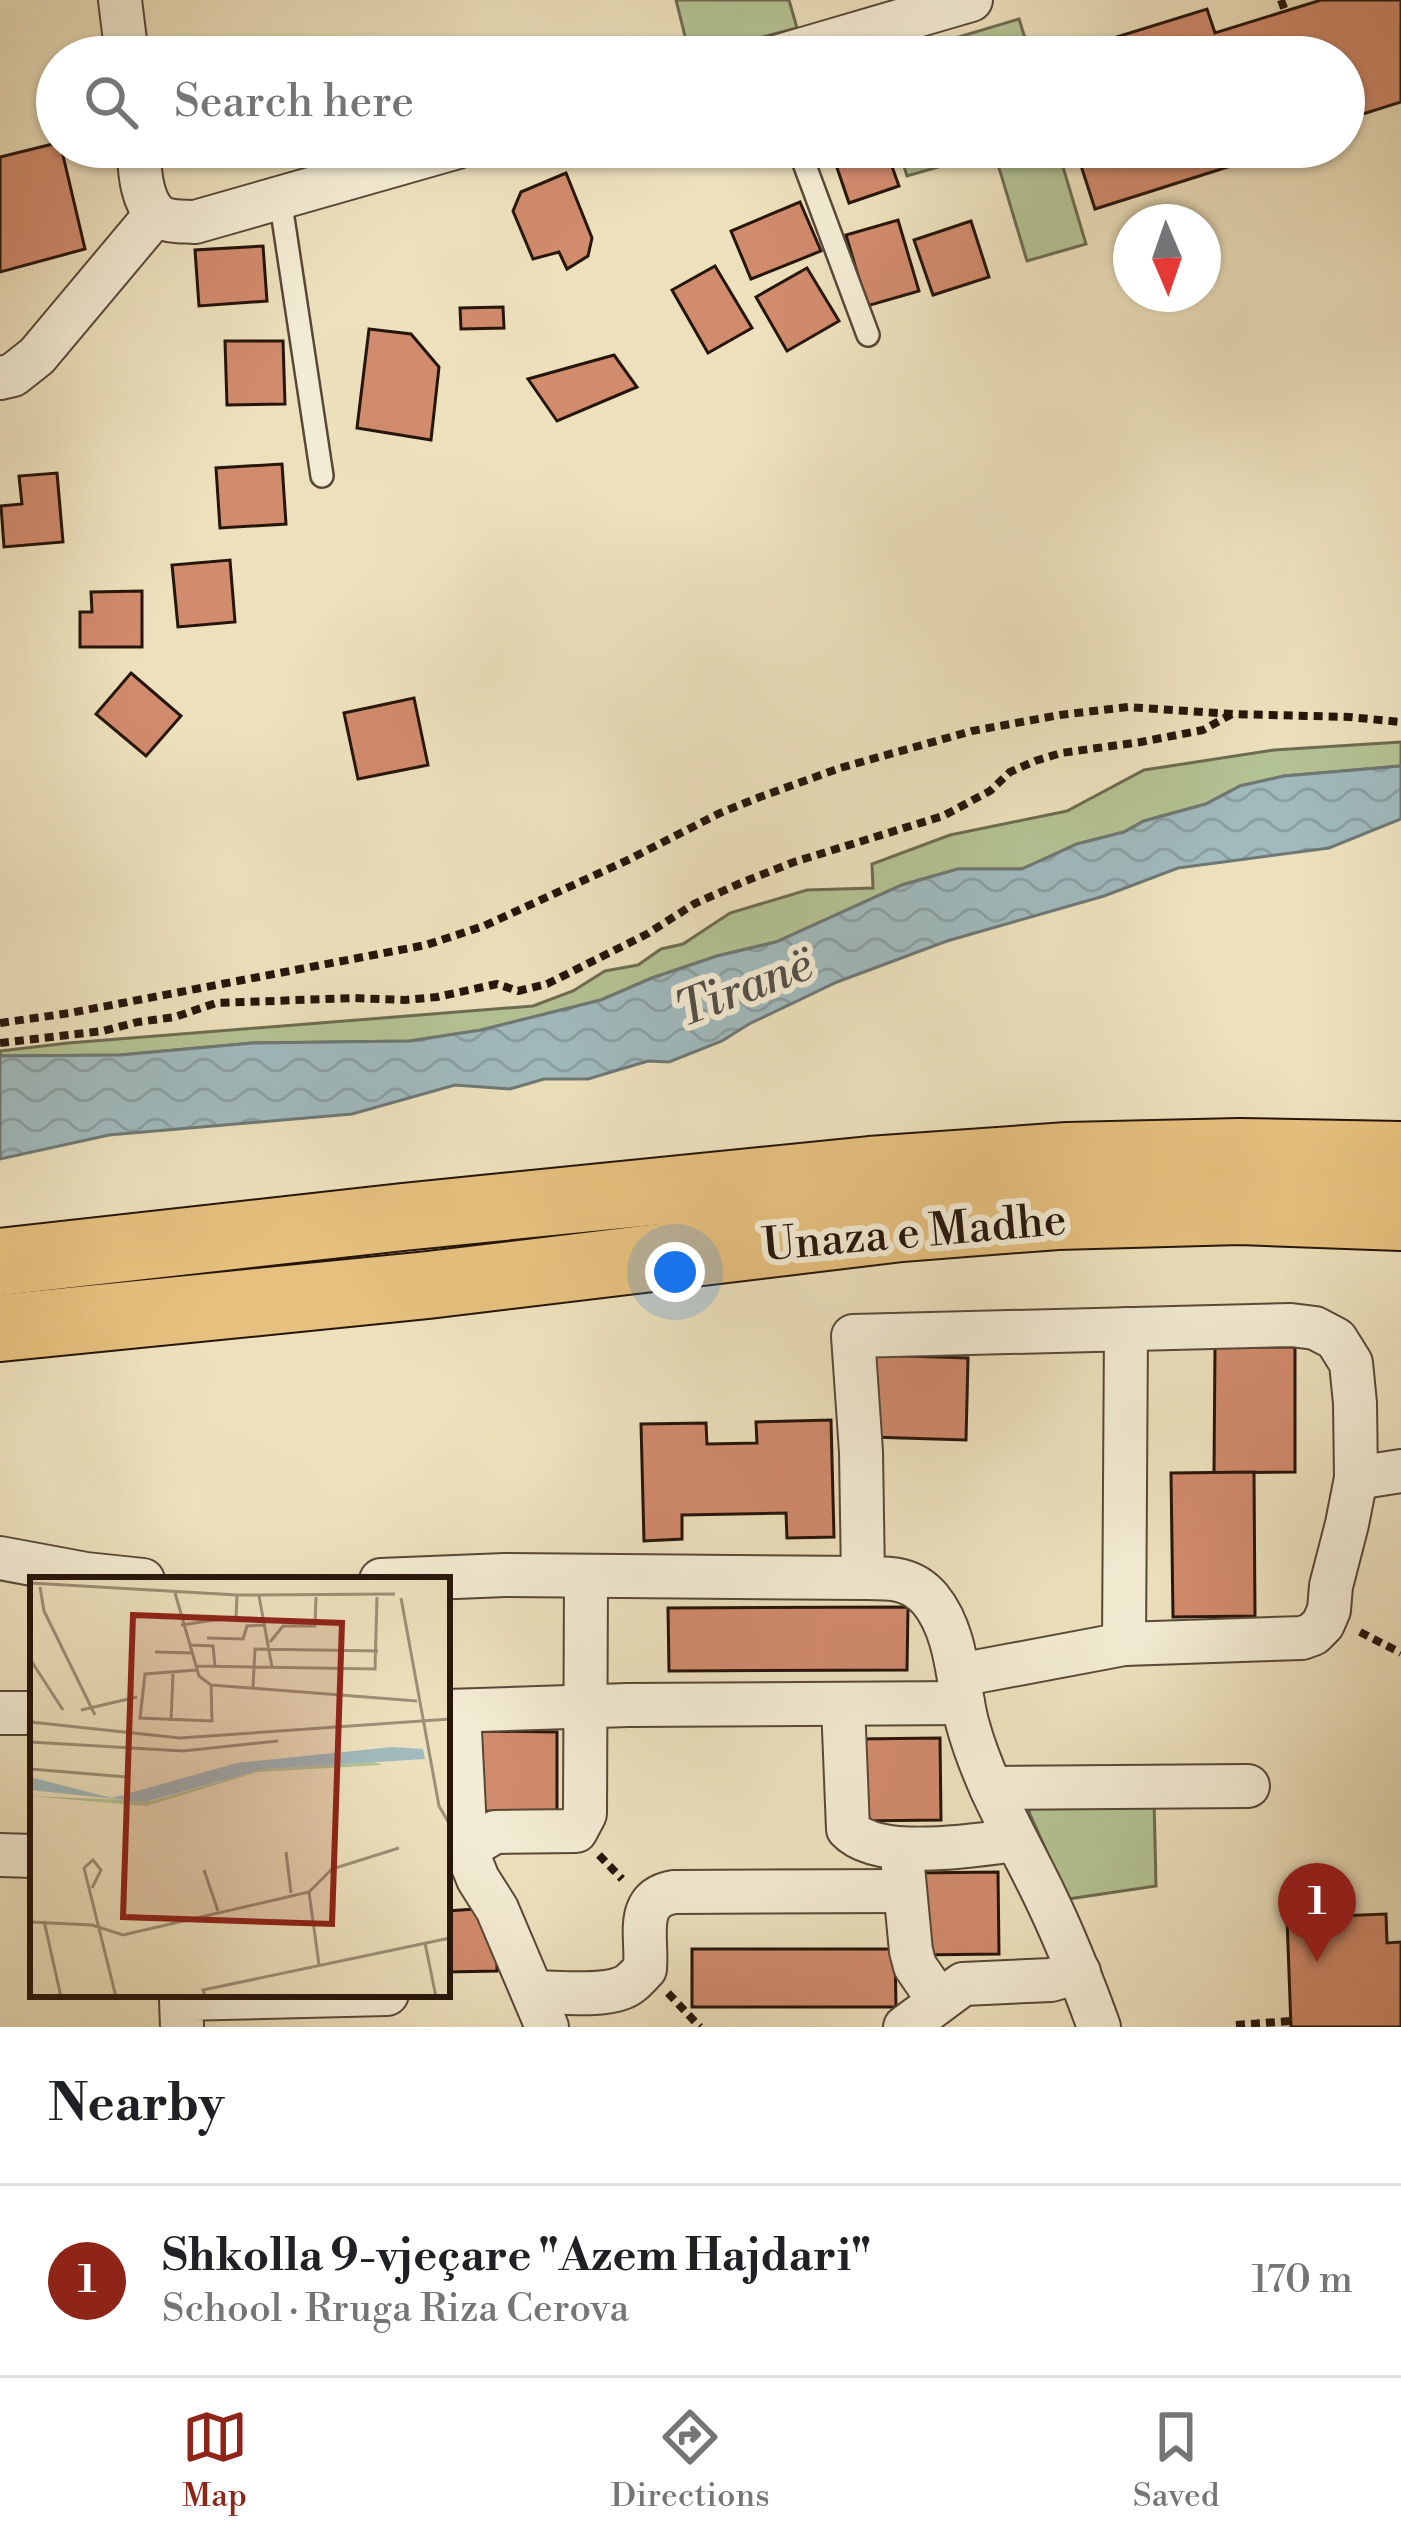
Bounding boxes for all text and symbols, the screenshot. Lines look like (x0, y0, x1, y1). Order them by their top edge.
search box (36, 36, 1365, 168)
icon: search (78, 69, 144, 135)
text: Search here (174, 74, 414, 131)
north arrow (1113, 204, 1221, 312)
water label: Tiranë (667, 934, 824, 1042)
street label: Unaza e Madhe (760, 1192, 1069, 1275)
your location (645, 1242, 705, 1302)
inset map (30, 1577, 450, 1997)
pin: 1 (1278, 1863, 1356, 1962)
text: Nearby (48, 2073, 224, 2137)
text: Shkolla 9-vjeçare "Azem Hajdari" (162, 2228, 871, 2285)
text: 1 (78, 2256, 96, 2305)
text: 170 m (1251, 2256, 1353, 2305)
text: School · Rruga Riza Cerova (162, 2285, 629, 2334)
tab: Map (182, 2404, 248, 2517)
tab: Directions (611, 2404, 770, 2517)
tab: Saved (1133, 2404, 1219, 2517)

